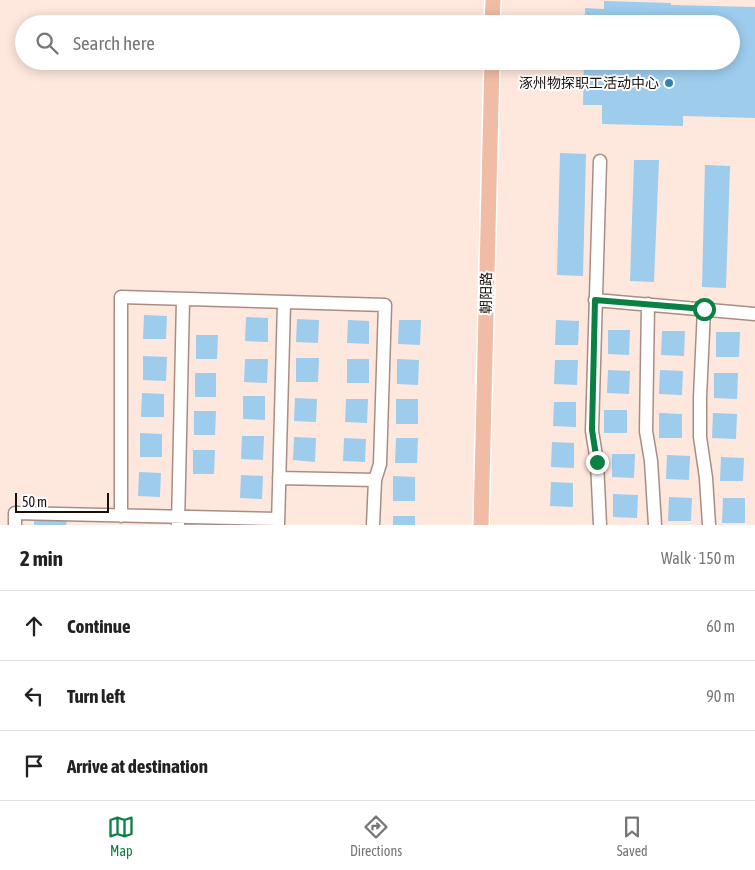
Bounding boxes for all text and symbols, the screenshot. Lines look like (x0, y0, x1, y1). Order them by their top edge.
search box (15, 15, 740, 70)
icon: search (33, 29, 61, 57)
text: Search here (73, 32, 155, 54)
place label: 涿州物探职工活动中心 (519, 75, 659, 91)
marker: 涿州物探职工活动中心 (663, 77, 675, 89)
street label: 朝阳路 (478, 272, 494, 314)
route start (693, 298, 716, 321)
route end (586, 451, 609, 474)
scale bar (15, 490, 109, 513)
text: 50 m (22, 494, 47, 510)
text: 2 min (20, 546, 63, 570)
text: Walk · 150 m (661, 549, 735, 567)
icon: ahead (20, 612, 48, 640)
text: Continue (67, 615, 131, 637)
text: 60 m (706, 617, 735, 635)
icon: left (20, 682, 48, 710)
text: Turn left (67, 685, 125, 707)
text: 90 m (706, 687, 735, 705)
icon: arrive (20, 752, 48, 780)
text: Arrive at destination (67, 755, 208, 777)
tab: Map (107, 813, 135, 859)
tab: Directions (350, 813, 402, 859)
tab: Saved (617, 813, 648, 859)

